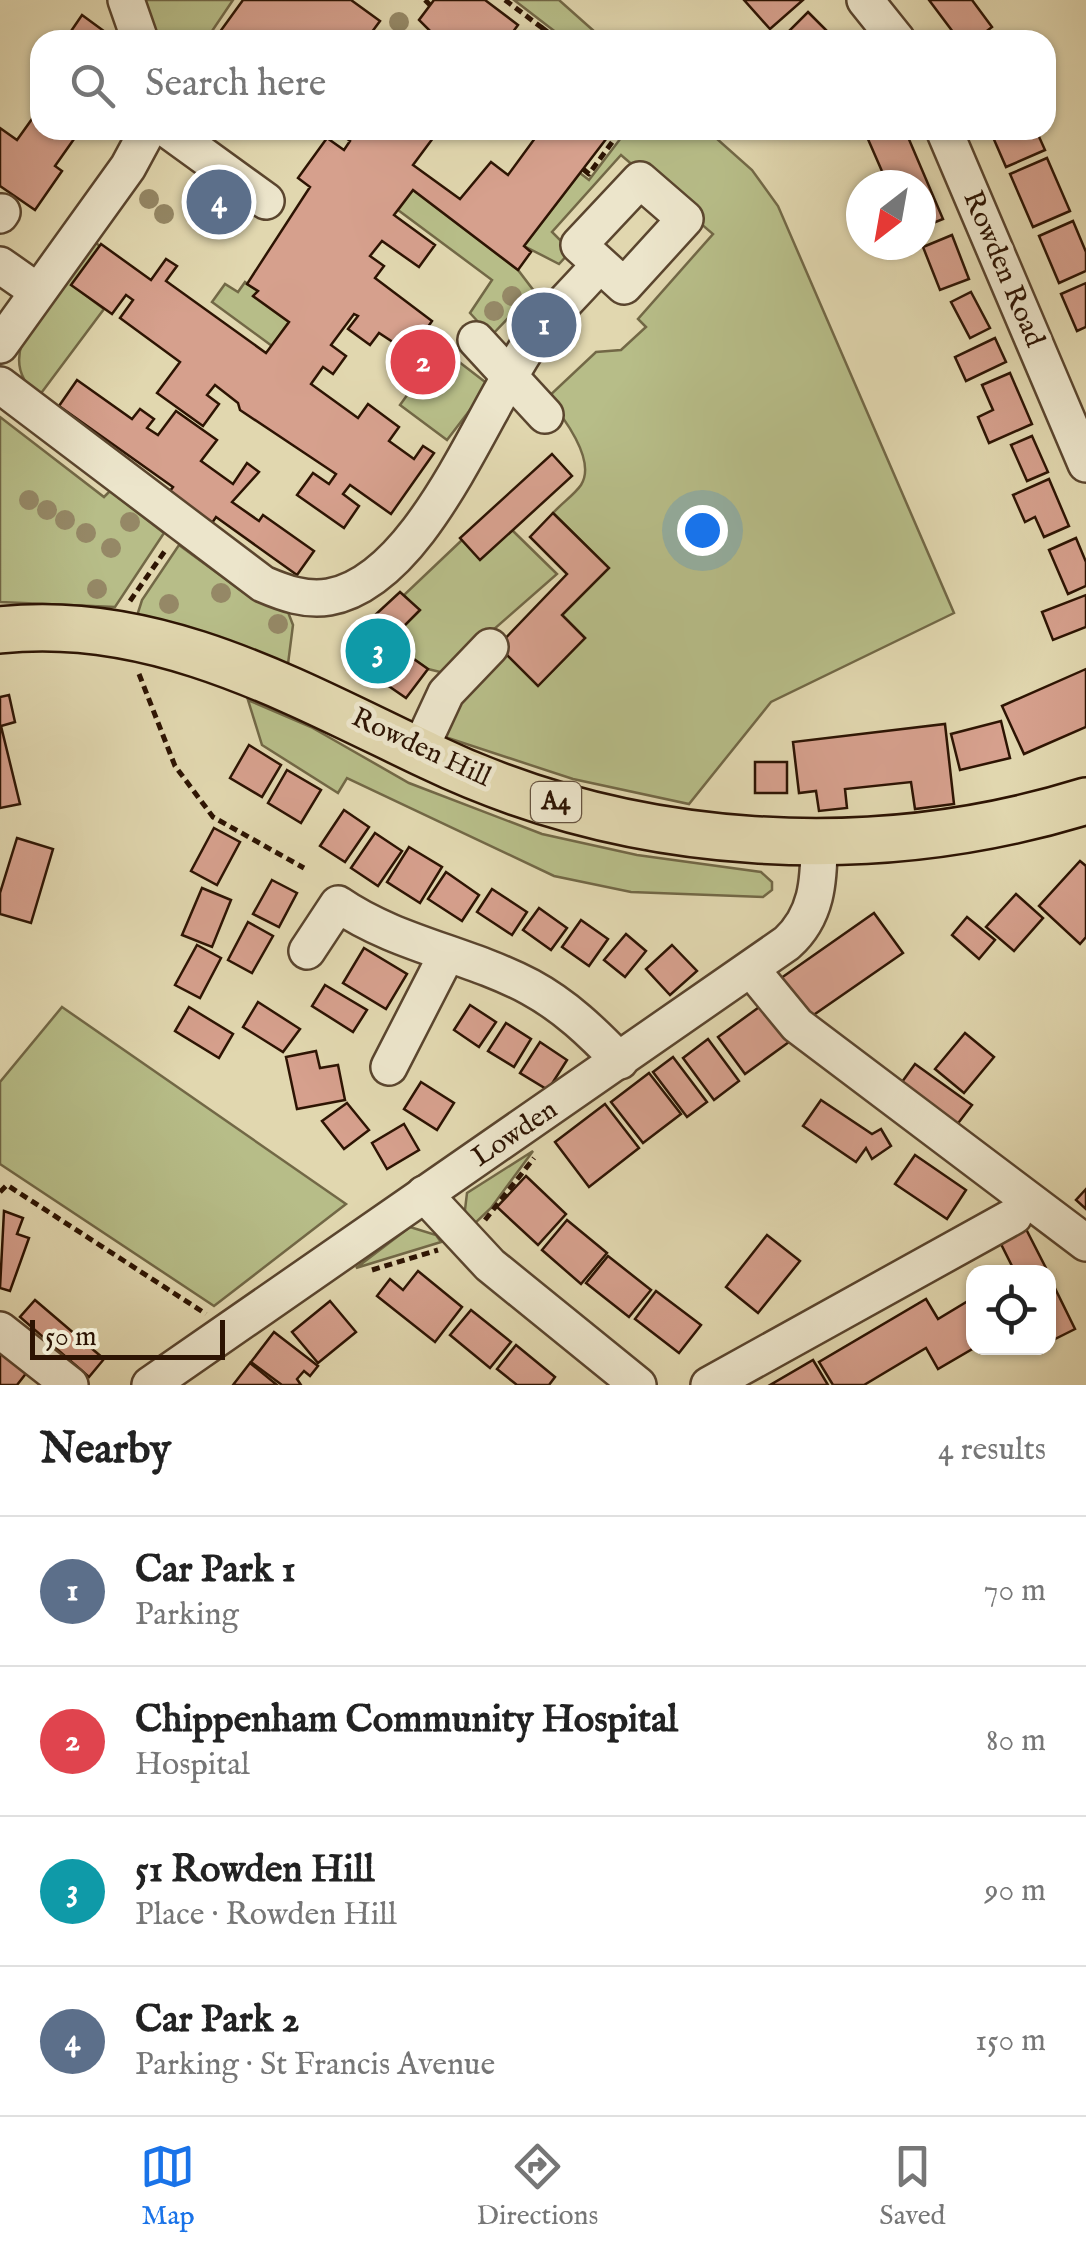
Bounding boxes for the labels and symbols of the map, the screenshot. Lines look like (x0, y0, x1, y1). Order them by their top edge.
pin: 4 (186, 164, 252, 240)
north arrow (846, 170, 936, 260)
street label: Rowden Road (954, 186, 1052, 352)
pin: 1 (512, 288, 576, 362)
pin: 2 (390, 324, 456, 400)
your location (677, 505, 728, 556)
pin: 3 (346, 614, 410, 688)
street label: Rowden Hill (346, 700, 497, 796)
road number: A4 (531, 782, 581, 822)
street label: Lowden (465, 1093, 565, 1175)
scale bar (30, 1315, 225, 1360)

